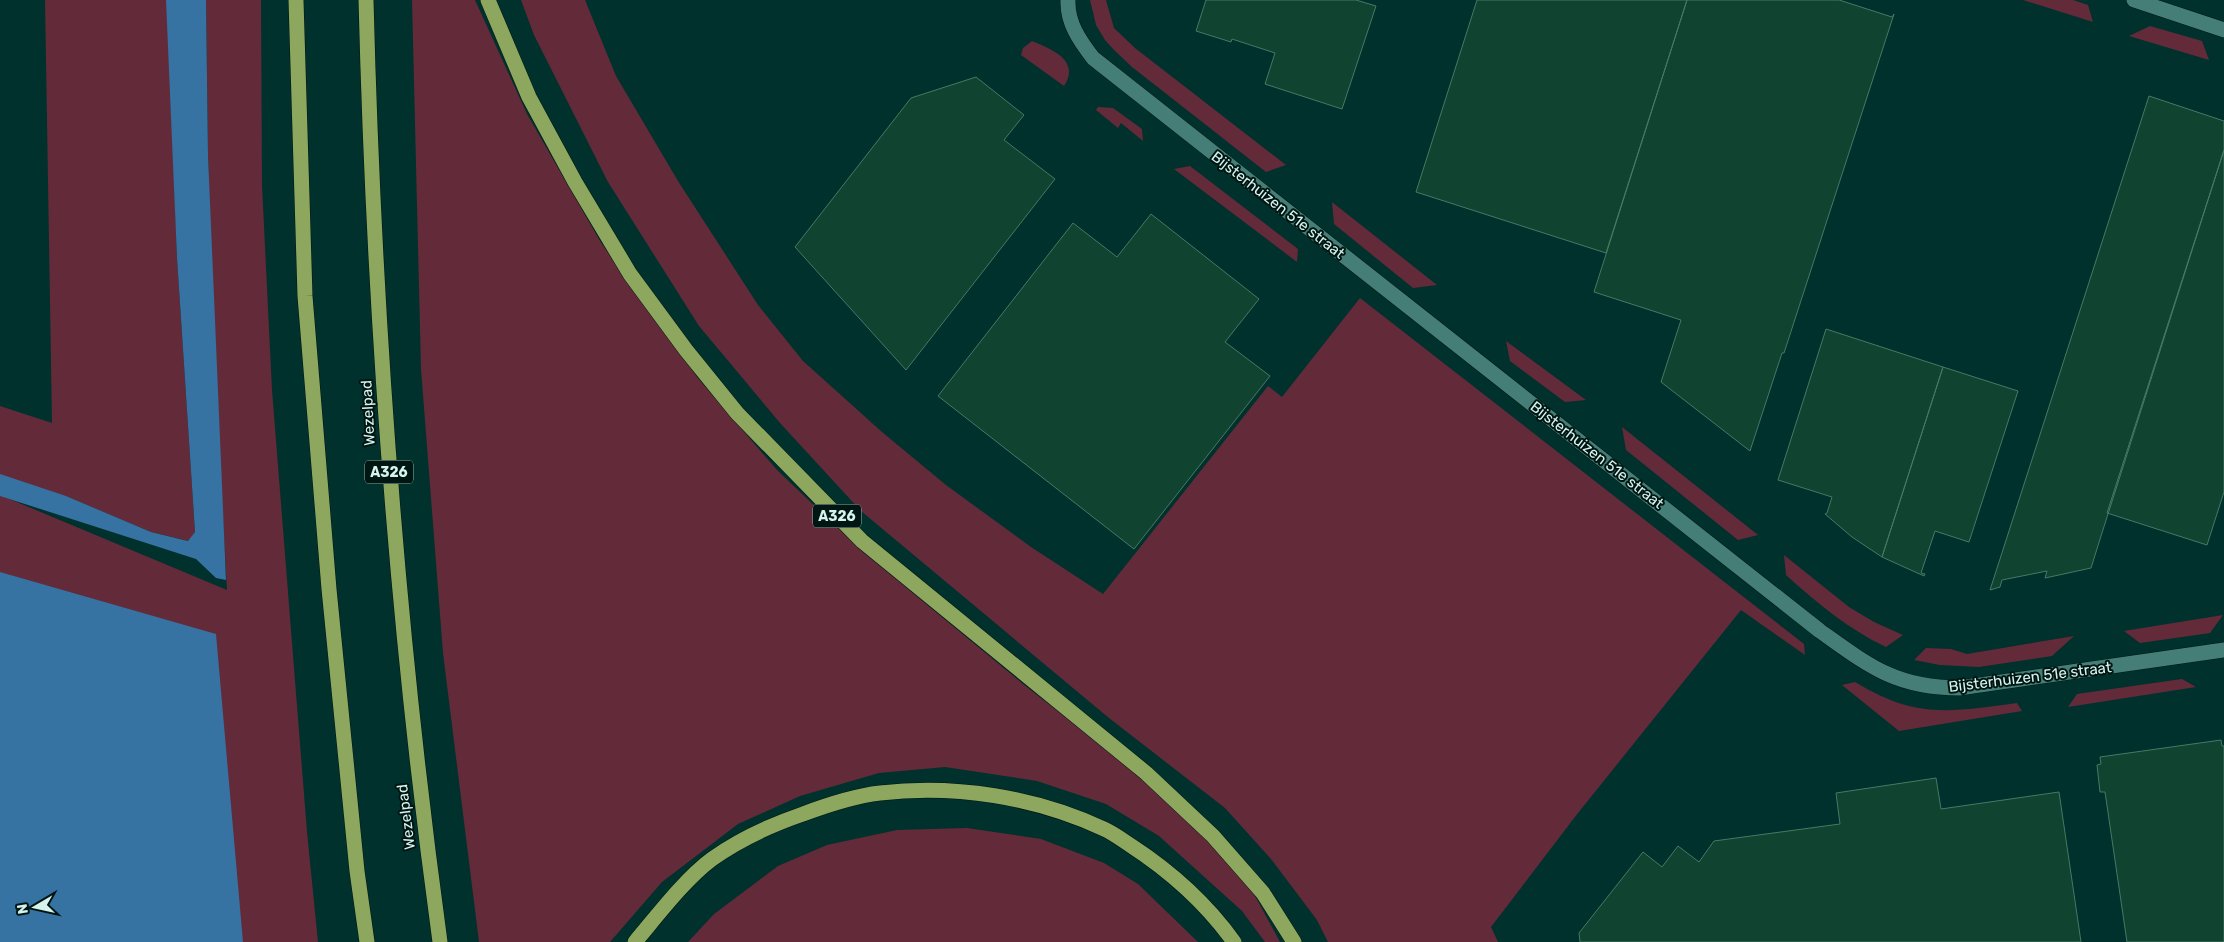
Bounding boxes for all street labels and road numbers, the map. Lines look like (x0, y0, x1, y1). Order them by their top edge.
street label: Bijsterhuizen 51e straat (1208, 147, 1348, 263)
street label: Wezelpad (357, 380, 379, 446)
street label: Bijsterhuizen 51e straat (1527, 397, 1667, 513)
road number: A326 (365, 461, 413, 484)
road number: A326 (813, 504, 861, 528)
street label: Bijsterhuizen 51e straat (1947, 658, 2113, 696)
street label: Wezelpad (393, 783, 419, 851)

